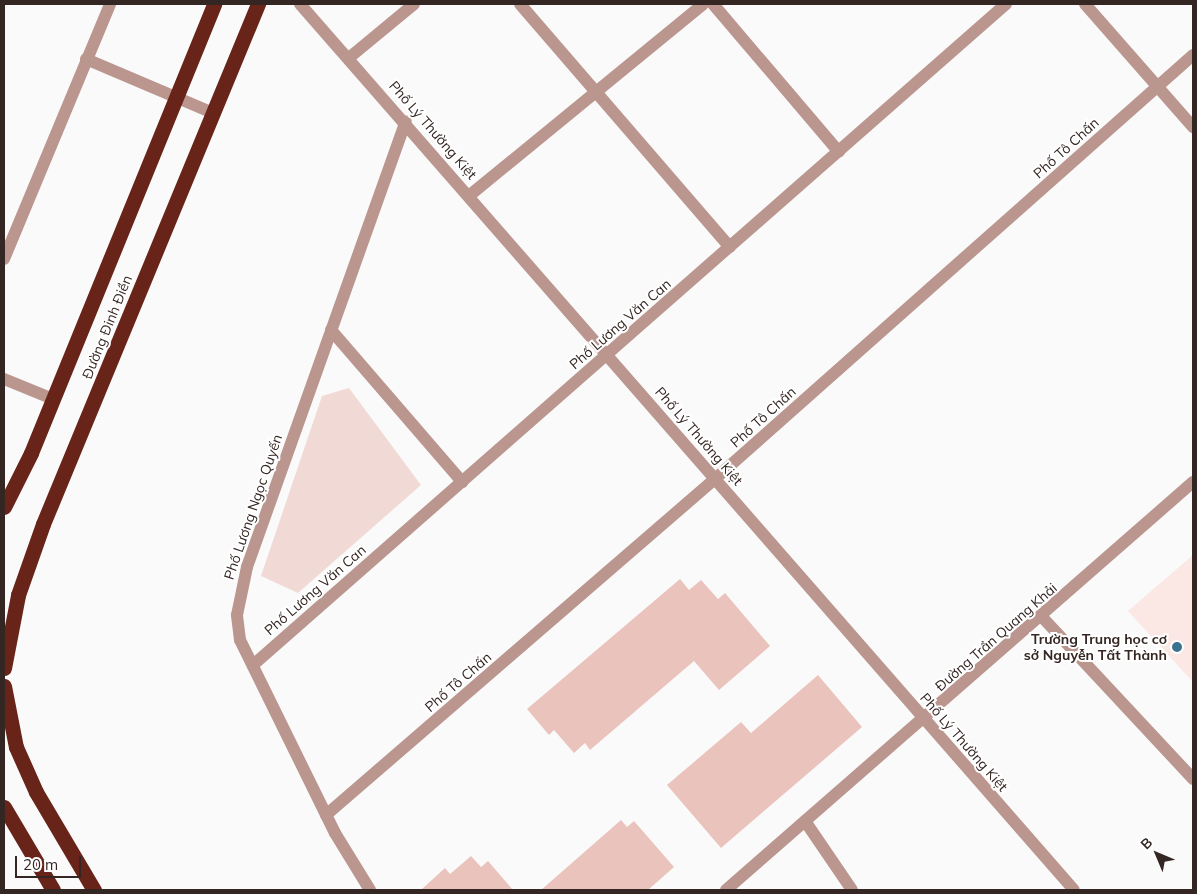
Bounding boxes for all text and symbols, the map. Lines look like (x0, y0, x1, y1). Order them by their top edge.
street label: Phố Lý Thường Kiệt (386, 77, 480, 183)
street label: Phố Tô Chấn (1030, 114, 1102, 182)
street label: Đường Đinh Điền (79, 273, 135, 381)
street label: Phố Lương Văn Can (566, 275, 674, 373)
street label: Phố Lý Thường Kiệt (652, 383, 746, 489)
street label: Phố Tô Chấn (727, 383, 799, 451)
street label: Phố Lương Ngọc Quyến (220, 432, 286, 582)
street label: Phố Lương Văn Can (261, 541, 369, 639)
street label: Đường Trần Quang Khải (932, 580, 1060, 694)
place label: Trường Trung học cơ sở Nguyễn Tất Thành (1024, 631, 1167, 664)
marker: Trường Trung học cơ sở Nguyễn Tất Thành (1171, 641, 1183, 653)
street label: Phố Tô Chấn (421, 649, 495, 715)
street label: Phố Lý Thường Kiệt (917, 689, 1011, 795)
north arrow (1132, 829, 1182, 879)
text: B (1137, 834, 1156, 853)
scale bar (18, 846, 84, 878)
text: 20 m (23, 855, 58, 874)

